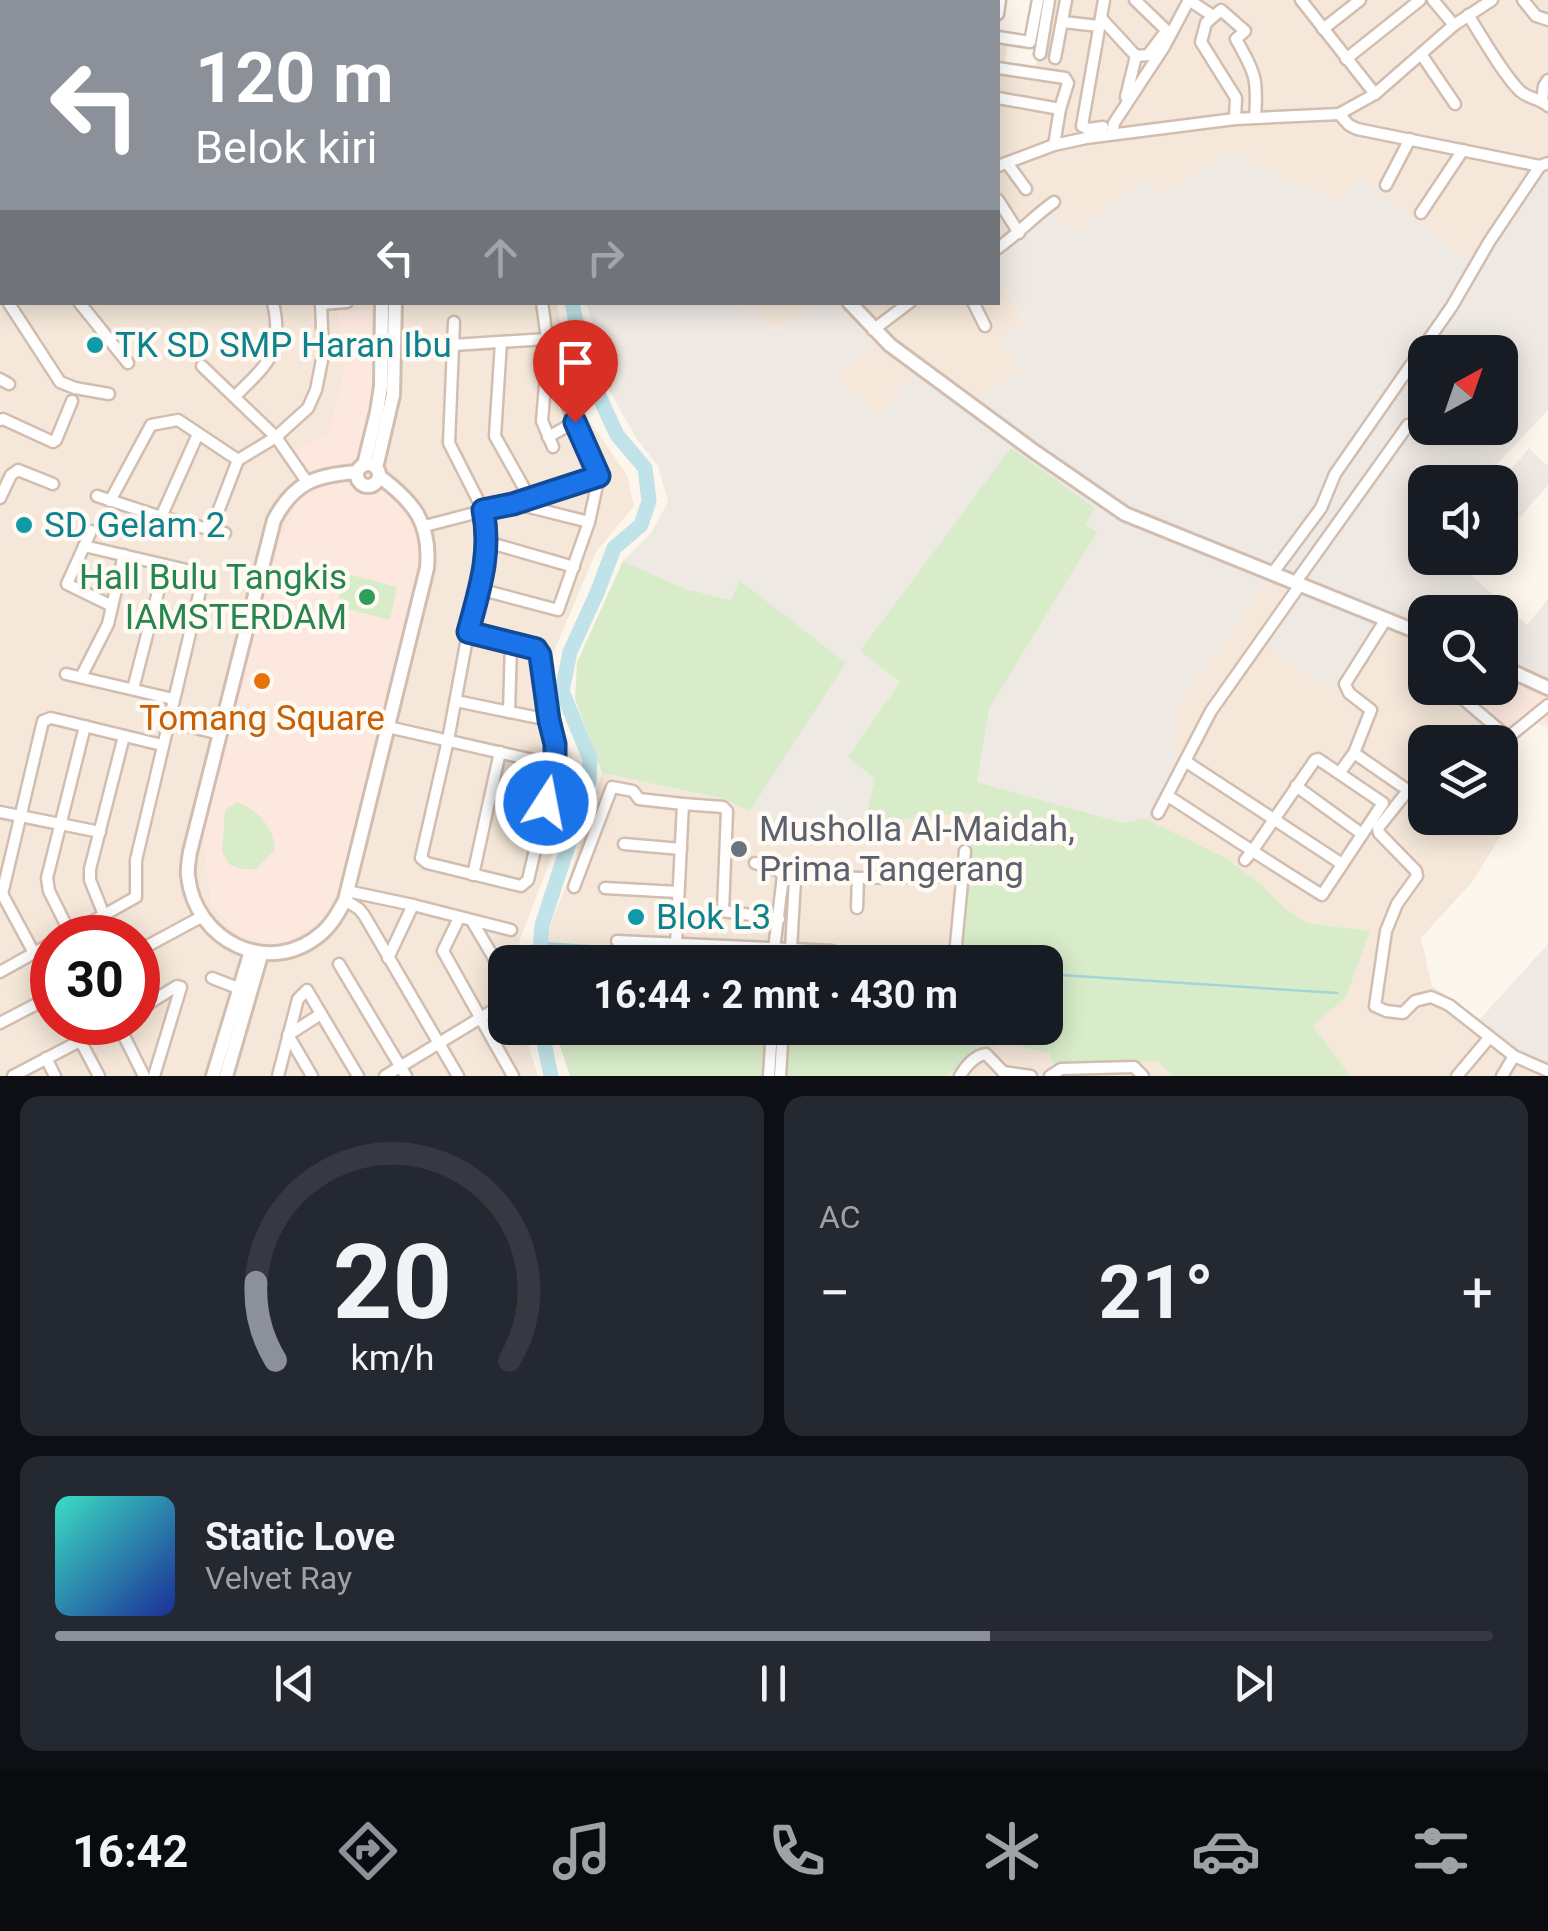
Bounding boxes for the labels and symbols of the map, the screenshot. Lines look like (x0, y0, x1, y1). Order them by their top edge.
pin (533, 320, 618, 423)
place label: TK SD SMP Haran Ibu (115, 325, 452, 366)
marker: TK SD SMP Haran Ibu (84, 334, 106, 356)
north arrow (1408, 335, 1518, 445)
place label: SD Gelam 2 (44, 505, 225, 546)
marker: SD Gelam 2 (13, 514, 35, 536)
place label: Hall Bulu Tangkis IAMSTERDAM (79, 557, 347, 638)
marker: Hall Bulu Tangkis IAMSTERDAM (356, 586, 378, 608)
marker: Tomang Square (251, 670, 273, 692)
place label: Tomang Square (139, 698, 385, 739)
position arrow (494, 751, 598, 855)
place label: Musholla Al-Maidah, Prima Tangerang (759, 809, 1075, 890)
marker: Musholla Al-Maidah, Prima Tangerang (728, 838, 750, 860)
place label: Blok L3 (656, 897, 771, 938)
marker: Blok L3 (625, 906, 647, 928)
speed limit sign: 30 (30, 915, 160, 1045)

